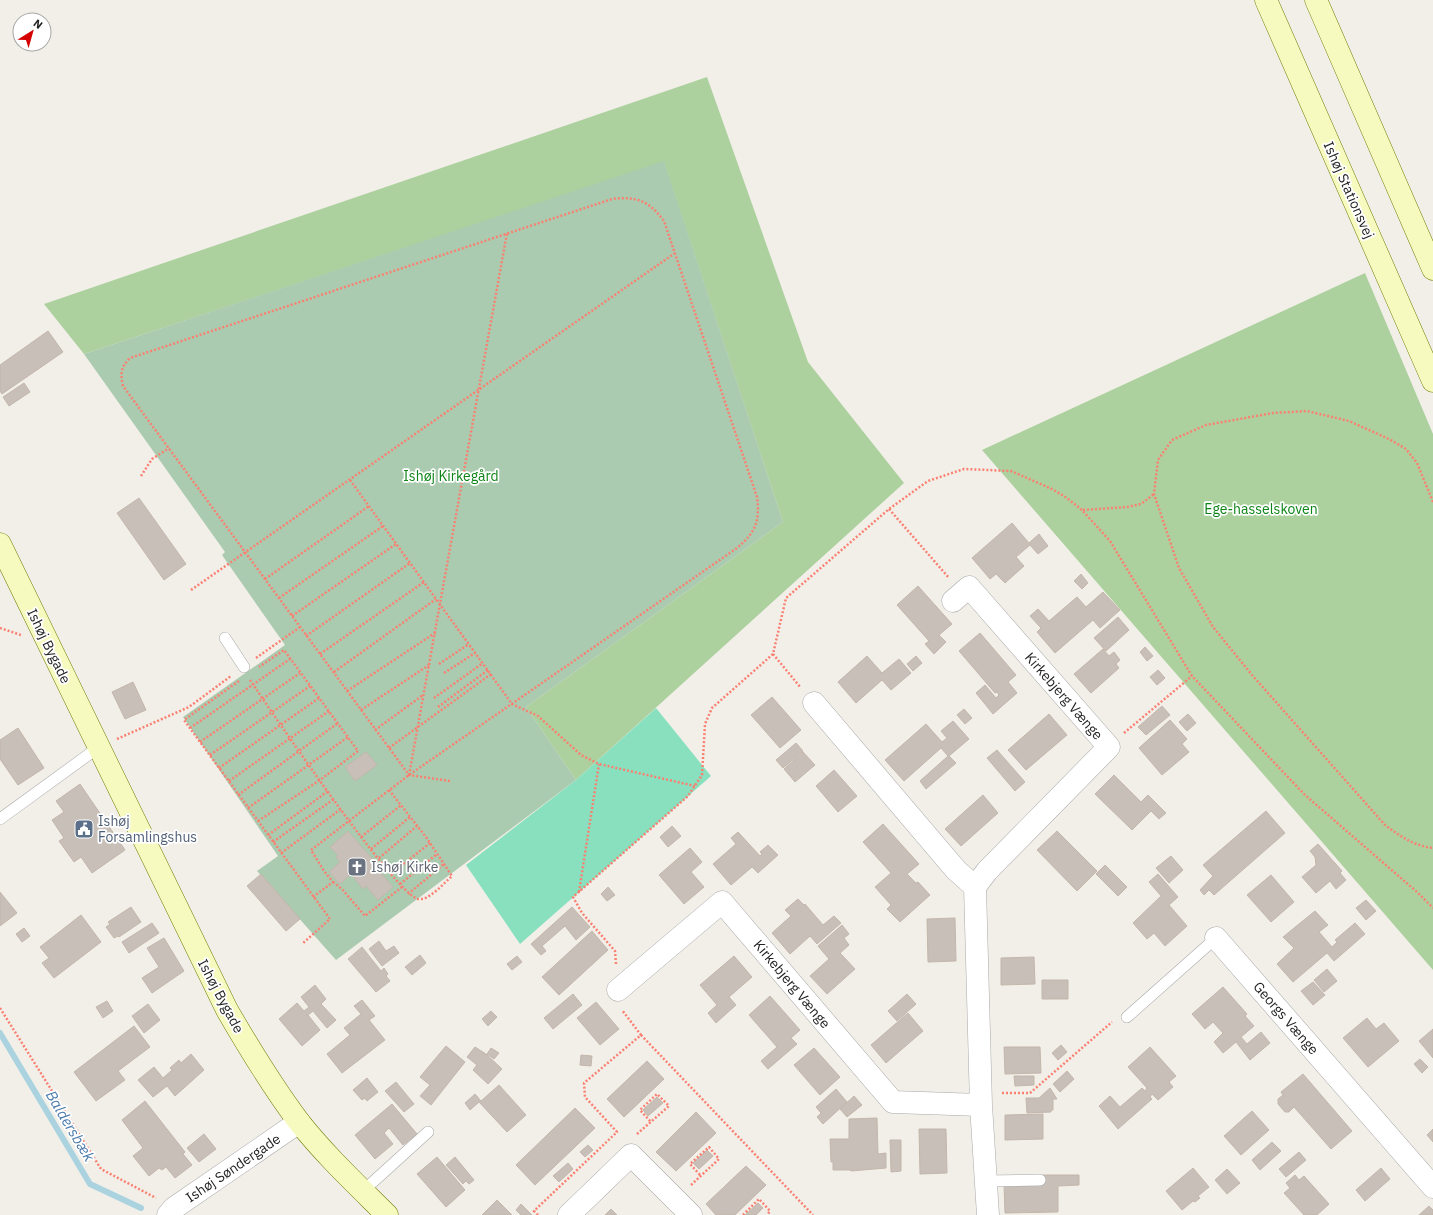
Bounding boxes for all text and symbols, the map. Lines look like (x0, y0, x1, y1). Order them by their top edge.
north arrow (12, 12, 52, 52)
text: N (31, 16, 45, 32)
street label: Ishøj Stationsvej (1320, 139, 1378, 241)
park label: Ishøj Kirkegård (403, 467, 499, 485)
park label: Ege-hasselskoven (1204, 500, 1318, 518)
street label: Ishøj Bygade (23, 606, 75, 687)
street label: Kirkebjerg Vænge (1021, 648, 1107, 744)
place label: Ishøj Forsamlingshus (98, 812, 197, 846)
public building icon: Ishøj Forsamlingshus (73, 818, 95, 840)
church icon: Ishøj Kirke (346, 856, 368, 878)
place label: Ishøj Kirke (371, 858, 439, 876)
street label: Kirkebjerg Vænge (750, 936, 835, 1032)
street label: Ishøj Bygade (194, 956, 248, 1036)
street label: Georgs Vænge (1249, 978, 1323, 1058)
water label: Baldersbæk (42, 1087, 99, 1165)
street label: Ishøj Søndergade (182, 1129, 284, 1206)

